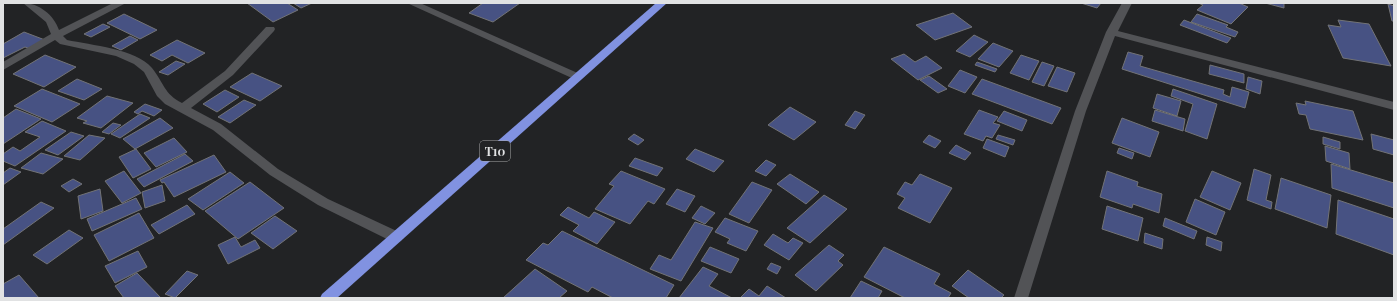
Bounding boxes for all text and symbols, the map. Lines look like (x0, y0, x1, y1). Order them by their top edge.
road number: T10 (480, 141, 510, 161)

